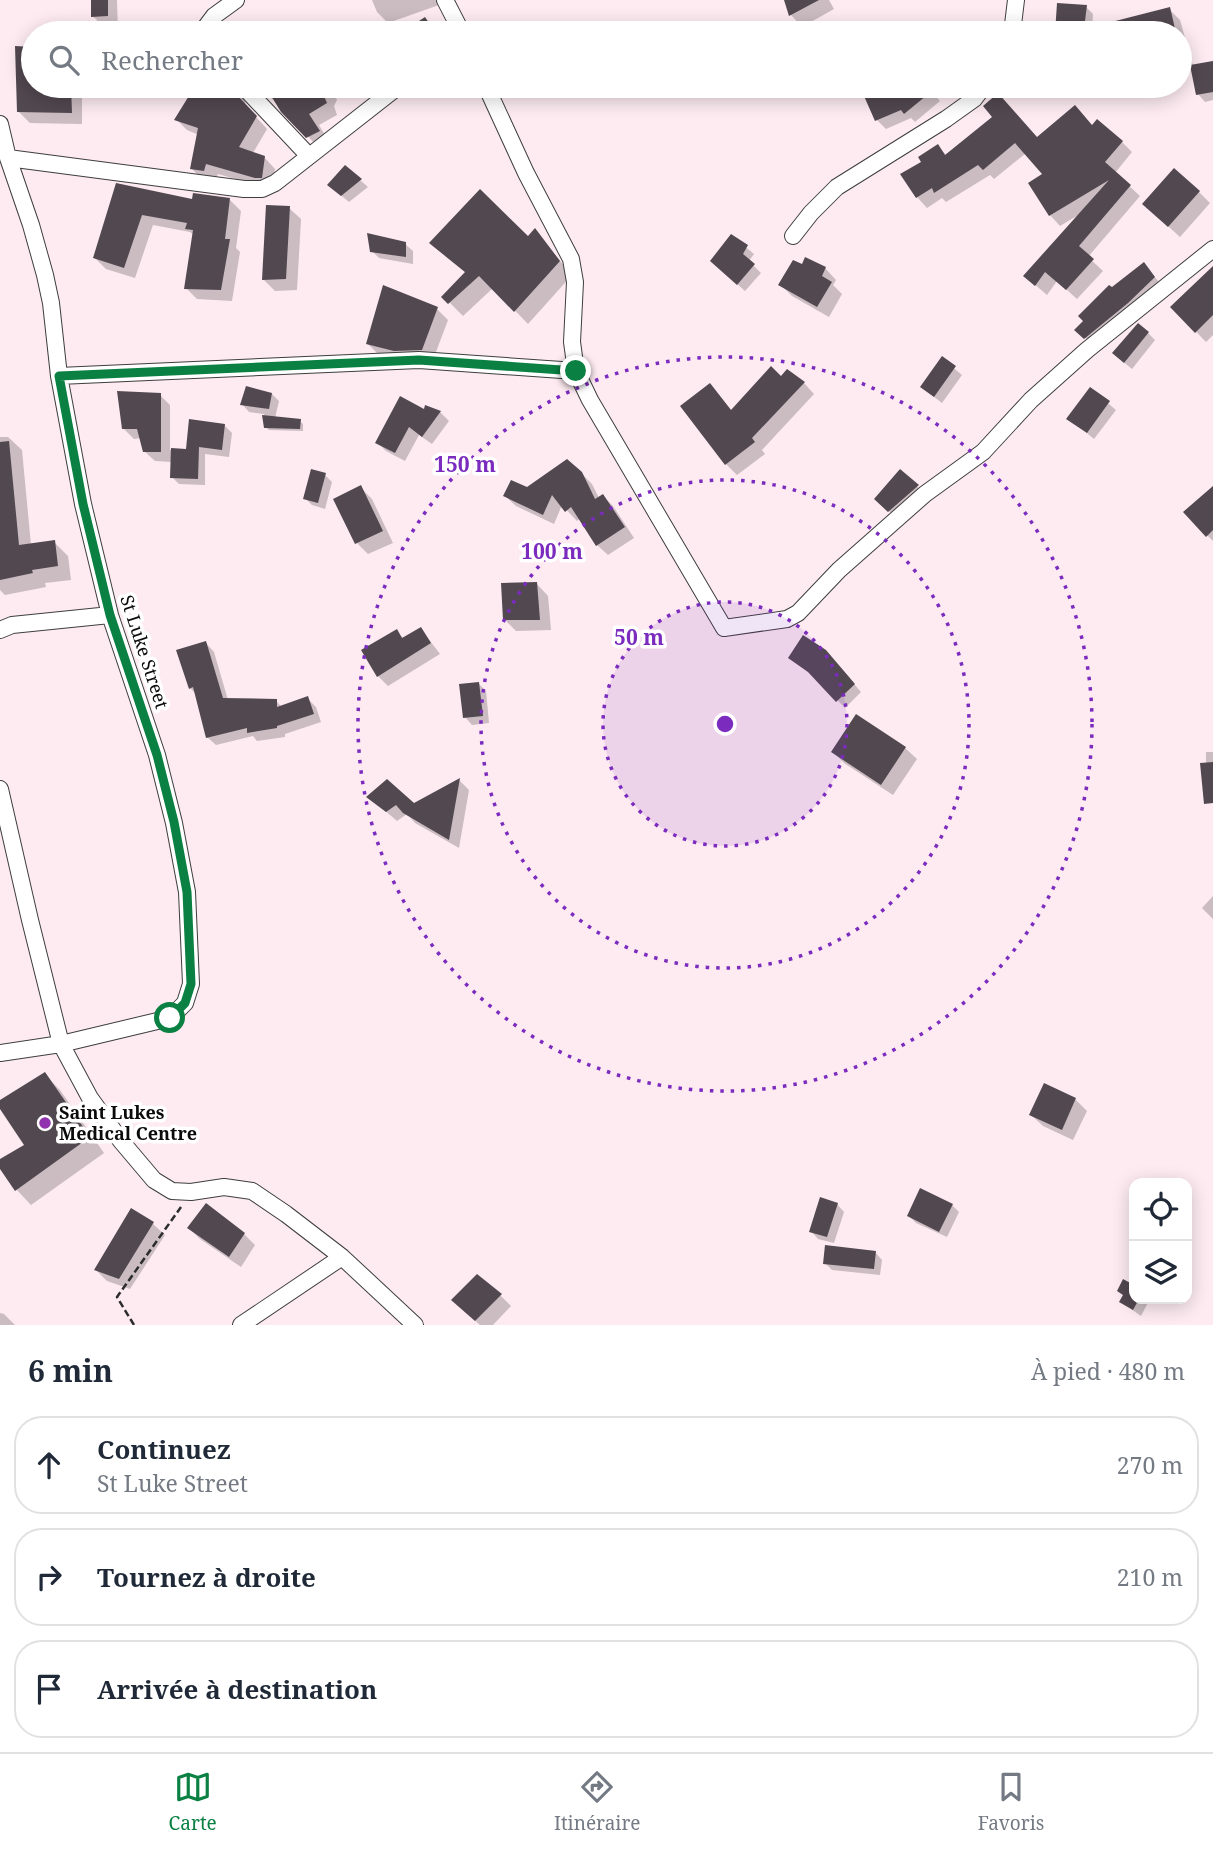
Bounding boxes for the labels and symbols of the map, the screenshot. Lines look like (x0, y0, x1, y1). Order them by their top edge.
route end (560, 355, 591, 386)
text: 150 m (434, 450, 496, 478)
text: 100 m (521, 537, 583, 565)
street label: St Luke Street (115, 592, 175, 712)
text: 50 m (614, 623, 664, 651)
centre of rings (713, 712, 737, 736)
route start (154, 1002, 185, 1033)
place label: Saint Lukes Medical Centre (59, 1100, 197, 1145)
marker: Saint Lukes Medical Centre (37, 1115, 53, 1131)

